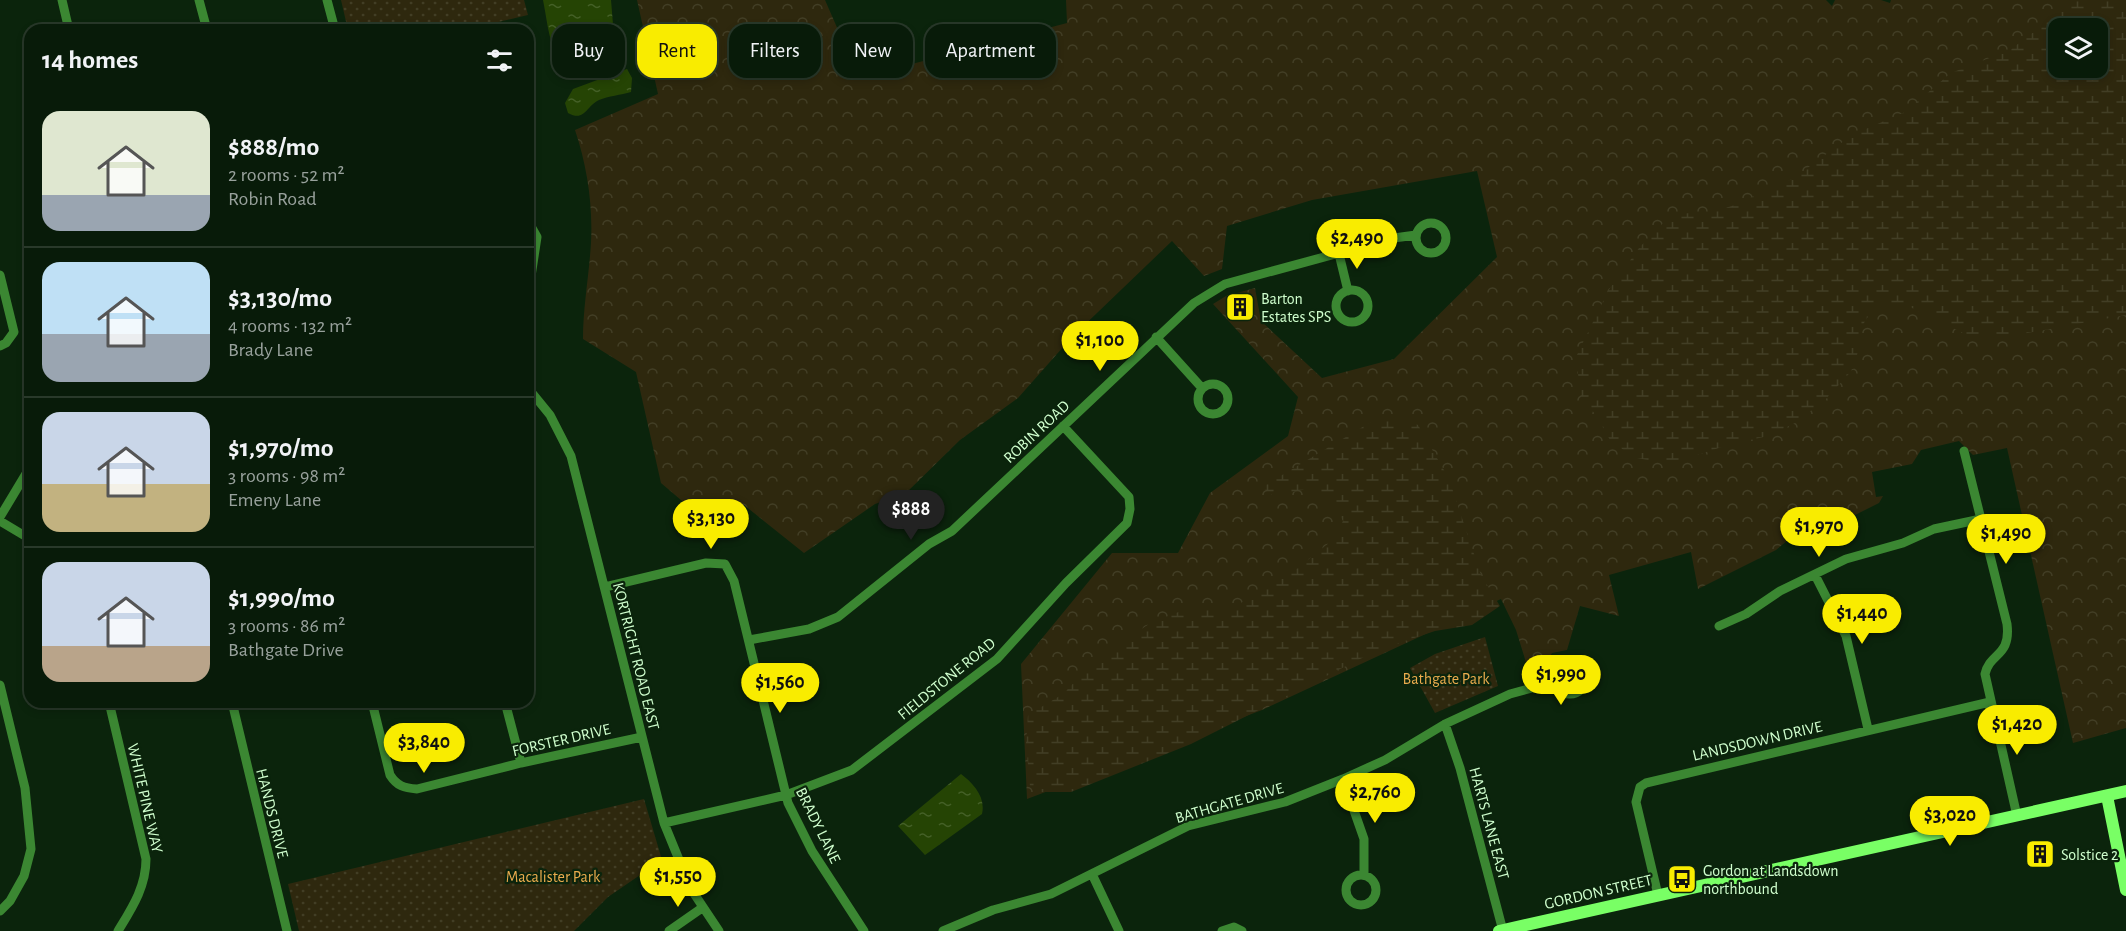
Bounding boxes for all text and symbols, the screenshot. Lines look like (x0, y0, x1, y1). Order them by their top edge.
map controls (2048, 18, 2108, 78)
button: layers (2048, 18, 2108, 78)
chip: Buy (552, 24, 625, 78)
chip: Rent (637, 24, 717, 78)
chip: Filters (729, 24, 821, 78)
chip: New (833, 24, 913, 78)
chip: Apartment (925, 24, 1056, 78)
icon: filters (483, 44, 516, 77)
text: 14 homes (42, 47, 138, 73)
text: $888/mo (228, 134, 319, 160)
icon: home (90, 135, 162, 207)
text: 2 rooms · 52 m² (228, 165, 345, 185)
text: Robin Road (228, 189, 317, 209)
pin: $2,490 (1308, 219, 1406, 270)
text: $2,490 (1330, 228, 1384, 248)
text: $3,130/mo (228, 285, 332, 311)
icon: home (90, 286, 162, 358)
building icon: Barton Estates SPS (1224, 291, 1256, 323)
place label: Barton Estates SPS (1261, 291, 1331, 325)
text: 4 rooms · 132 m² (228, 316, 352, 336)
pin: $1,100 (1051, 321, 1149, 372)
text: $1,100 (1076, 330, 1124, 350)
text: Brady Lane (228, 340, 313, 360)
street label: ROBIN ROAD (1001, 397, 1073, 466)
text: $1,970/mo (228, 435, 334, 461)
icon: home (90, 436, 162, 508)
text: 3 rooms · 98 m² (228, 466, 345, 486)
text: Emeny Lane (228, 490, 321, 510)
pin: $888 (875, 490, 947, 541)
pin: $3,130 (662, 499, 760, 550)
text: $888 (892, 499, 930, 519)
pin: $1,970 (1770, 507, 1868, 558)
text: $3,130 (687, 508, 735, 528)
pin: $1,490 (1957, 514, 2055, 565)
text: $1,970 (1794, 516, 1844, 536)
text: $1,490 (1981, 523, 2031, 543)
street label: KORTRIGHT ROAD EAST (610, 581, 662, 732)
text: $1,990/mo (228, 585, 335, 611)
icon: home (90, 586, 162, 658)
pin: $1,440 (1813, 594, 1911, 645)
text: $1,440 (1836, 603, 1888, 623)
text: 3 rooms · 86 m² (228, 616, 345, 636)
street label: FIELDSTONE ROAD (895, 635, 998, 723)
text: Bathgate Drive (228, 640, 344, 660)
pin: $1,990 (1512, 655, 1610, 706)
pin: $1,560 (731, 663, 829, 714)
text: $1,990 (1536, 664, 1586, 684)
park label: Bathgate Park (1403, 671, 1490, 687)
text: $1,560 (755, 672, 805, 692)
pin: $1,420 (1968, 705, 2066, 756)
text: $1,420 (1992, 714, 2042, 734)
street label: LANDSDOWN DRIVE (1691, 718, 1824, 764)
street label: FORSTER DRIVE (511, 721, 612, 759)
pin: $3,840 (375, 723, 473, 774)
text: $3,840 (398, 732, 450, 752)
street label: WHITE PINE WAY (125, 742, 166, 855)
street label: HARTS LANE EAST (1466, 765, 1512, 881)
street label: HANDS DRIVE (253, 767, 291, 860)
pin: $2,760 (1326, 773, 1424, 824)
street label: BATHGATE DRIVE (1173, 780, 1285, 826)
text: $2,760 (1349, 782, 1401, 802)
street label: BRADY LANE (793, 785, 843, 866)
pin: $3,020 (1901, 796, 1999, 847)
text: $3,020 (1924, 805, 1976, 825)
building icon: Solstice 2 (2024, 838, 2056, 870)
place label: Solstice 2 (2061, 847, 2118, 863)
pin: $1,550 (629, 857, 727, 908)
bus stop icon: Gordon at Landsdown northbound (1666, 863, 1698, 895)
place label: Gordon at Landsdown northbound (1703, 863, 1838, 897)
text: $1,550 (654, 866, 702, 886)
park label: Macalister Park (506, 869, 601, 885)
street label: GORDON STREET (1543, 872, 1654, 912)

